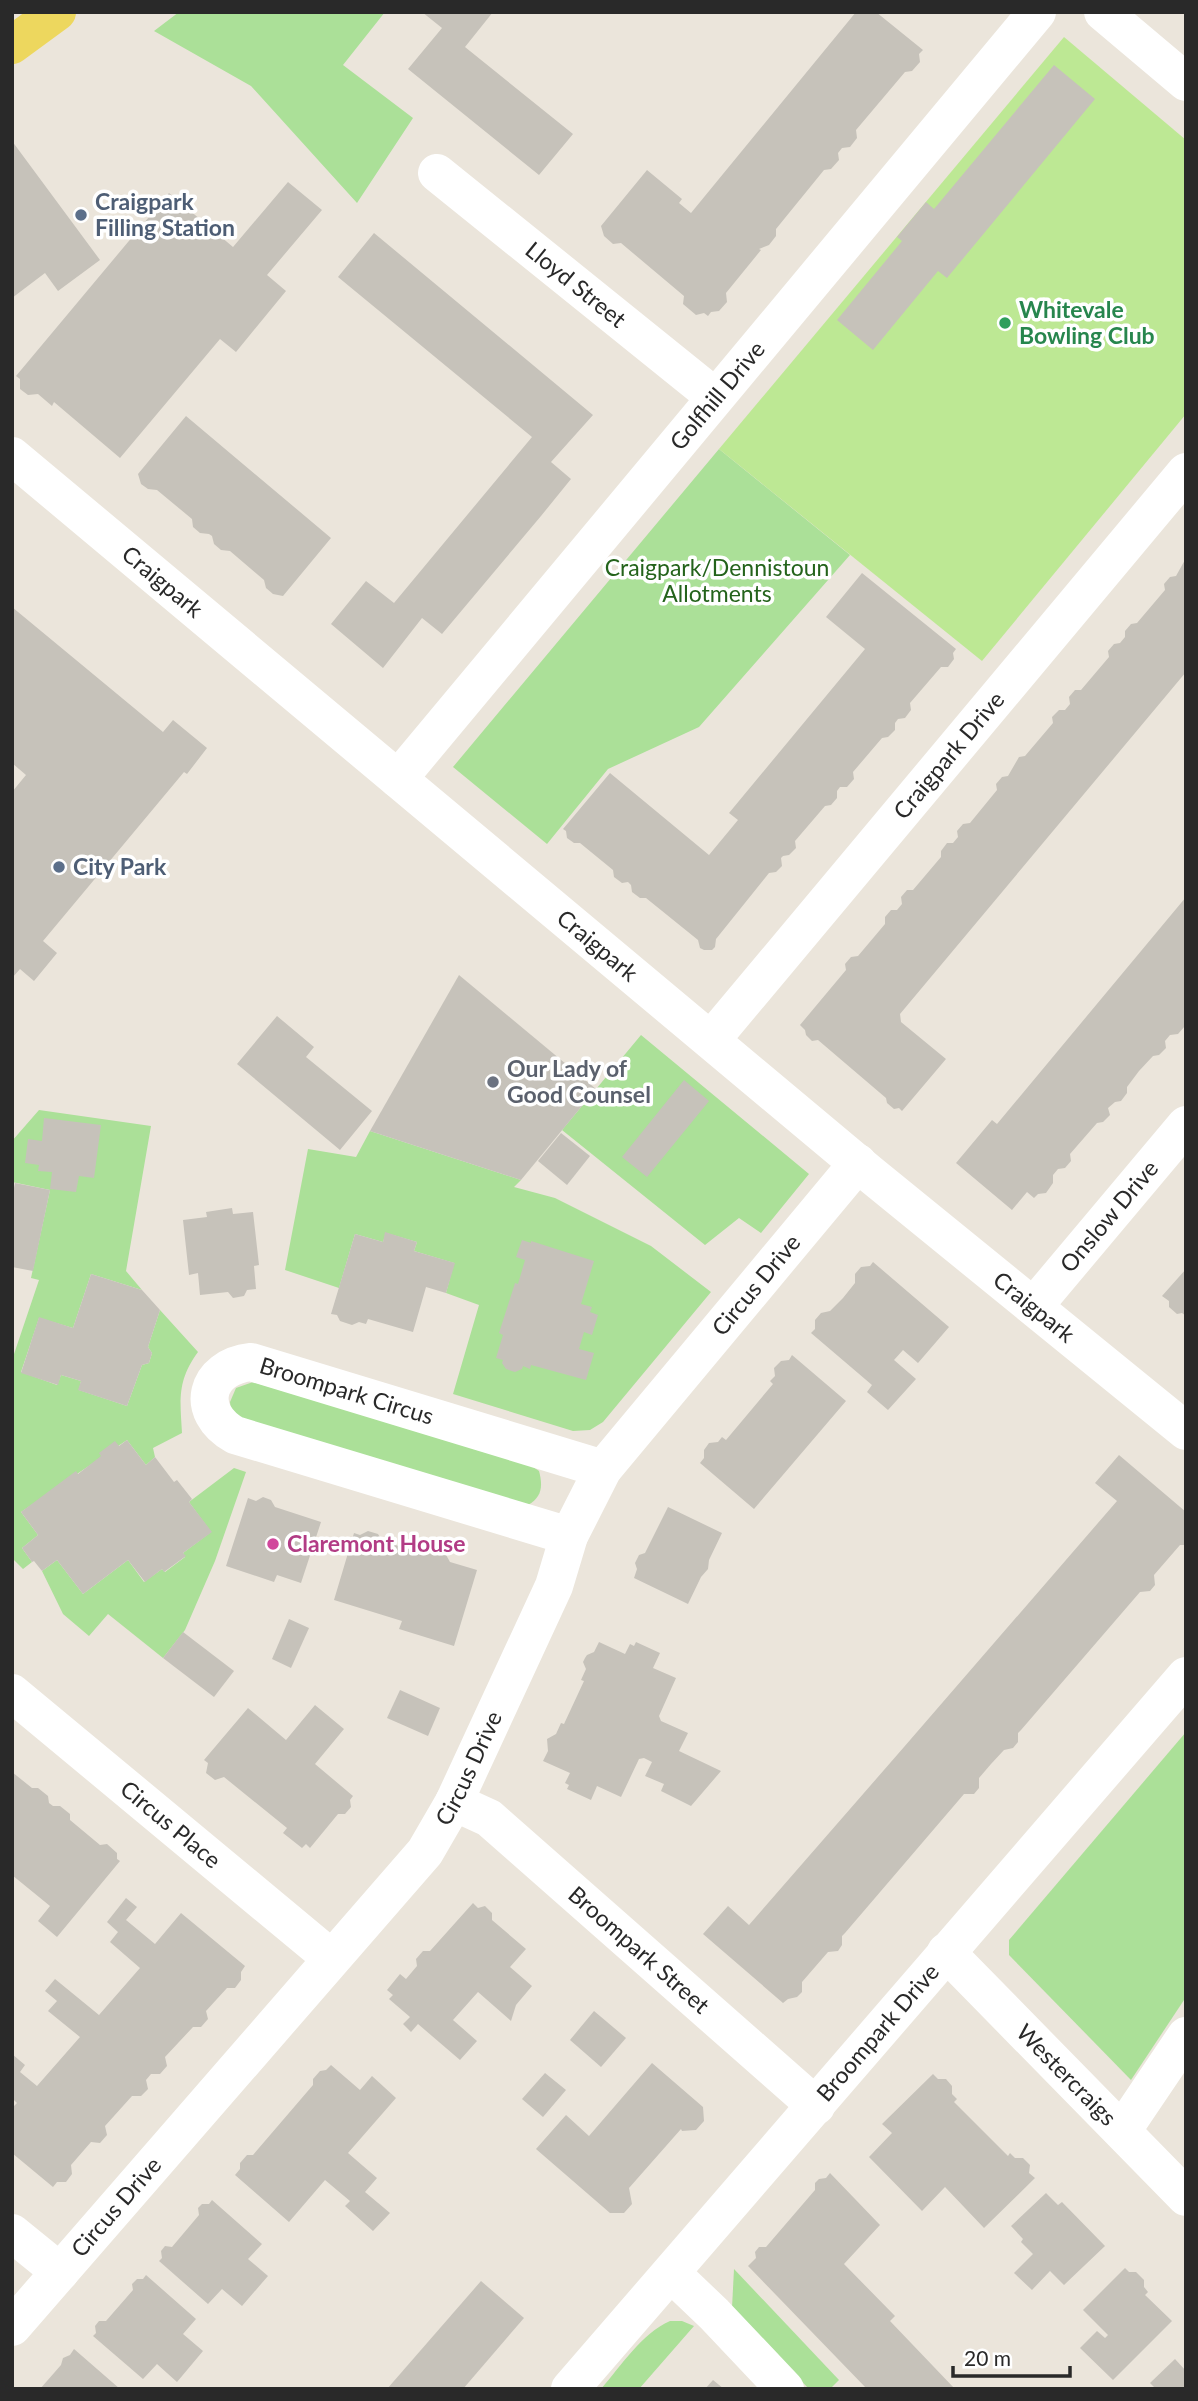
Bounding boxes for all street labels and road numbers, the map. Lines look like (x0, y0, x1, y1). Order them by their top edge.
street label: Lloyd Street (520, 235, 633, 333)
street label: Golfhill Drive (663, 335, 770, 455)
street label: Craigpark (117, 539, 209, 623)
street label: Craigpark Drive (887, 685, 1010, 824)
street label: Craigpark (552, 903, 644, 987)
street label: Onslow Drive (1053, 1154, 1163, 1277)
street label: Circus Drive (705, 1228, 806, 1341)
street label: Craigpark (988, 1265, 1081, 1348)
street label: Broompark Circus (257, 1350, 437, 1430)
street label: Circus Drive (429, 1706, 507, 1830)
street label: Circus Place (115, 1774, 227, 1874)
street label: Broompark Street (563, 1880, 716, 2019)
street label: Broompark Drive (810, 1957, 944, 2106)
street label: Westercraigs (1011, 2018, 1123, 2131)
street label: Circus Drive (65, 2151, 167, 2262)

